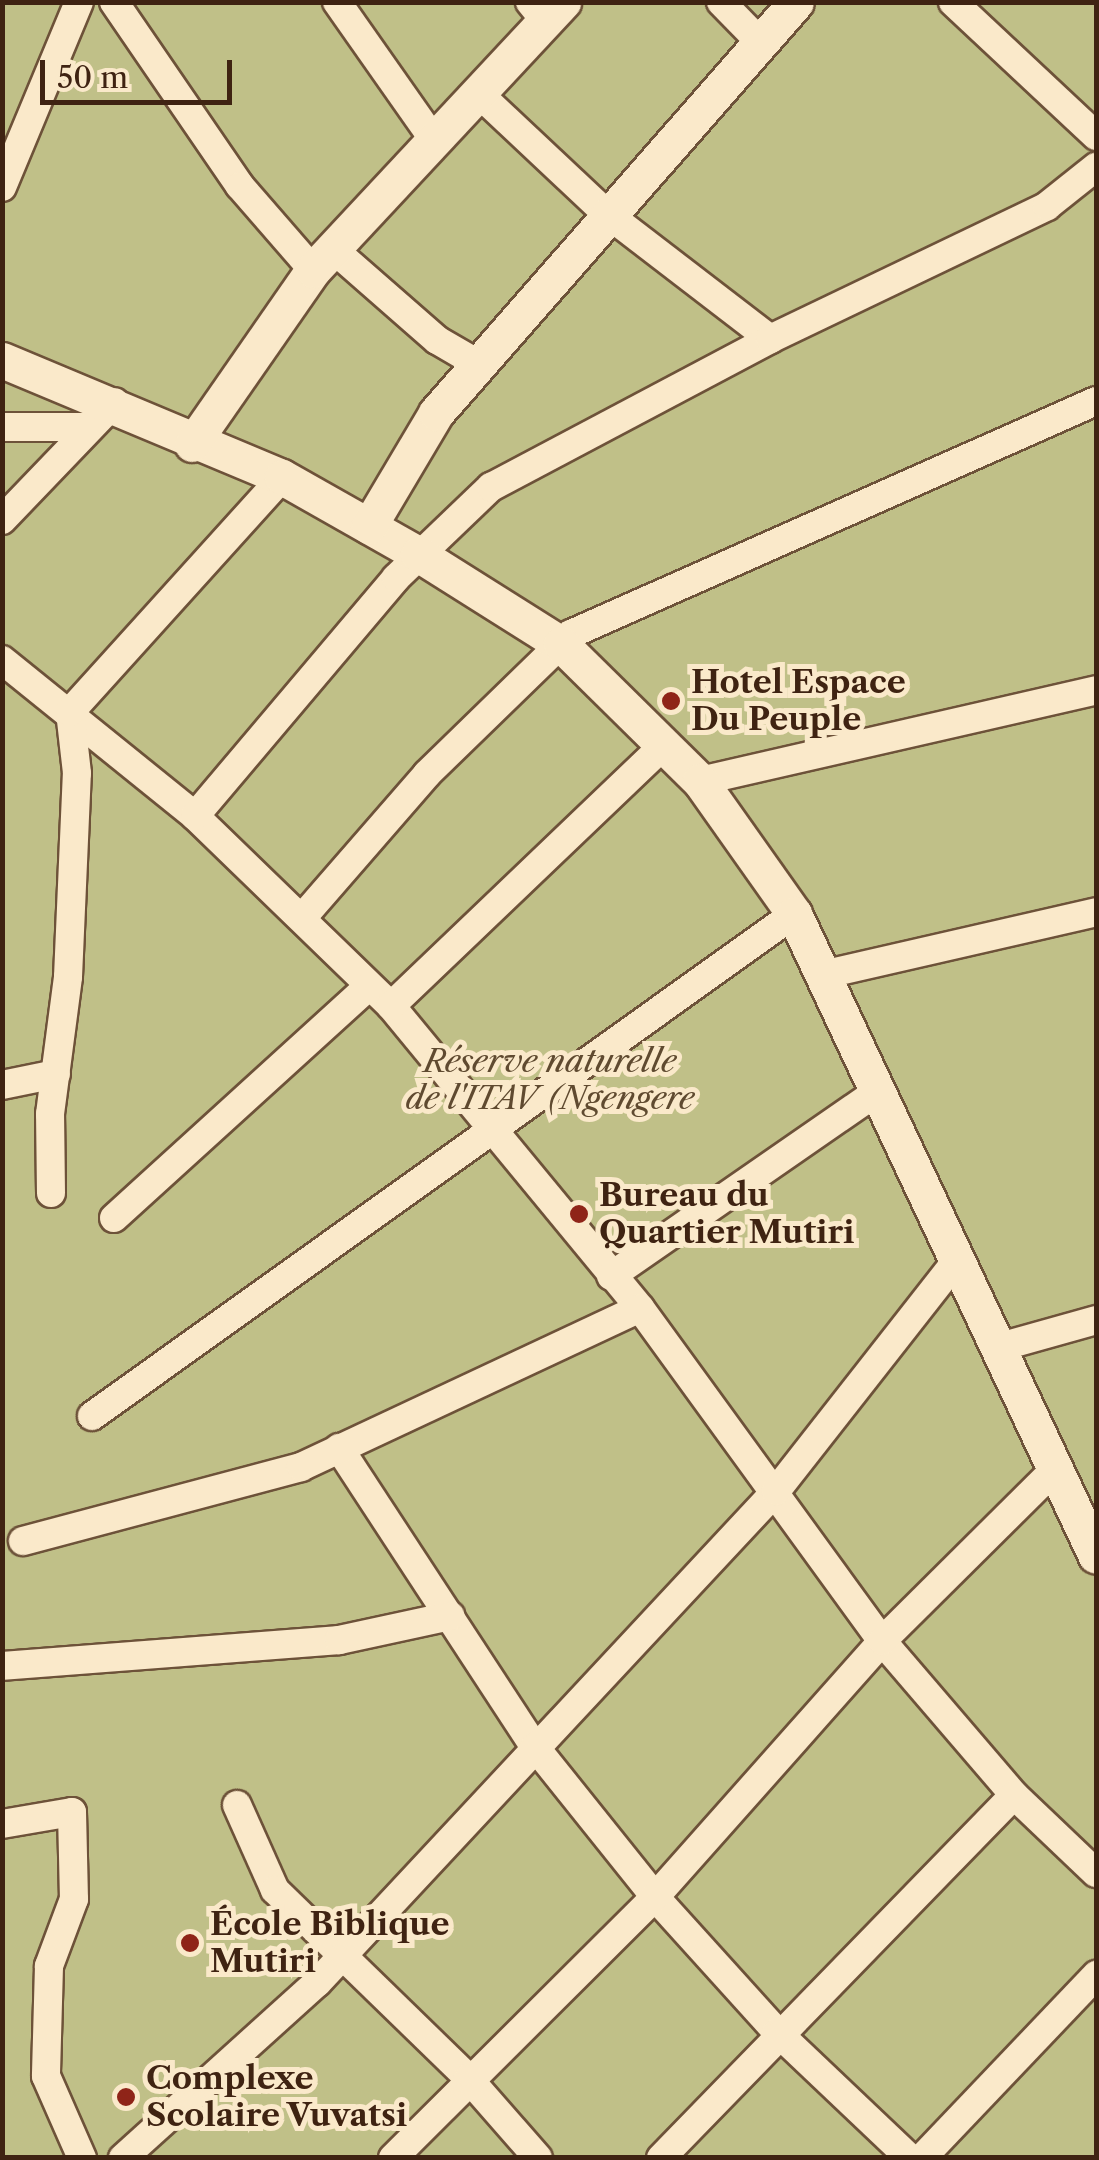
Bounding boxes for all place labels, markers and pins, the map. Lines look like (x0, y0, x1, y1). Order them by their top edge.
place label: Hotel Espace Du Peuple (691, 664, 906, 739)
marker: Hotel Espace Du Peuple (660, 690, 682, 712)
place label: Bureau du Quartier Mutiri (599, 1177, 855, 1252)
marker: Bureau du Quartier Mutiri (568, 1203, 590, 1225)
place label: École Biblique Mutiri (210, 1906, 450, 1981)
marker: École Biblique Mutiri (179, 1932, 201, 1954)
place label: Complexe Scolaire Vuvatsi (146, 2060, 408, 2135)
marker: Complexe Scolaire Vuvatsi (115, 2086, 137, 2108)

